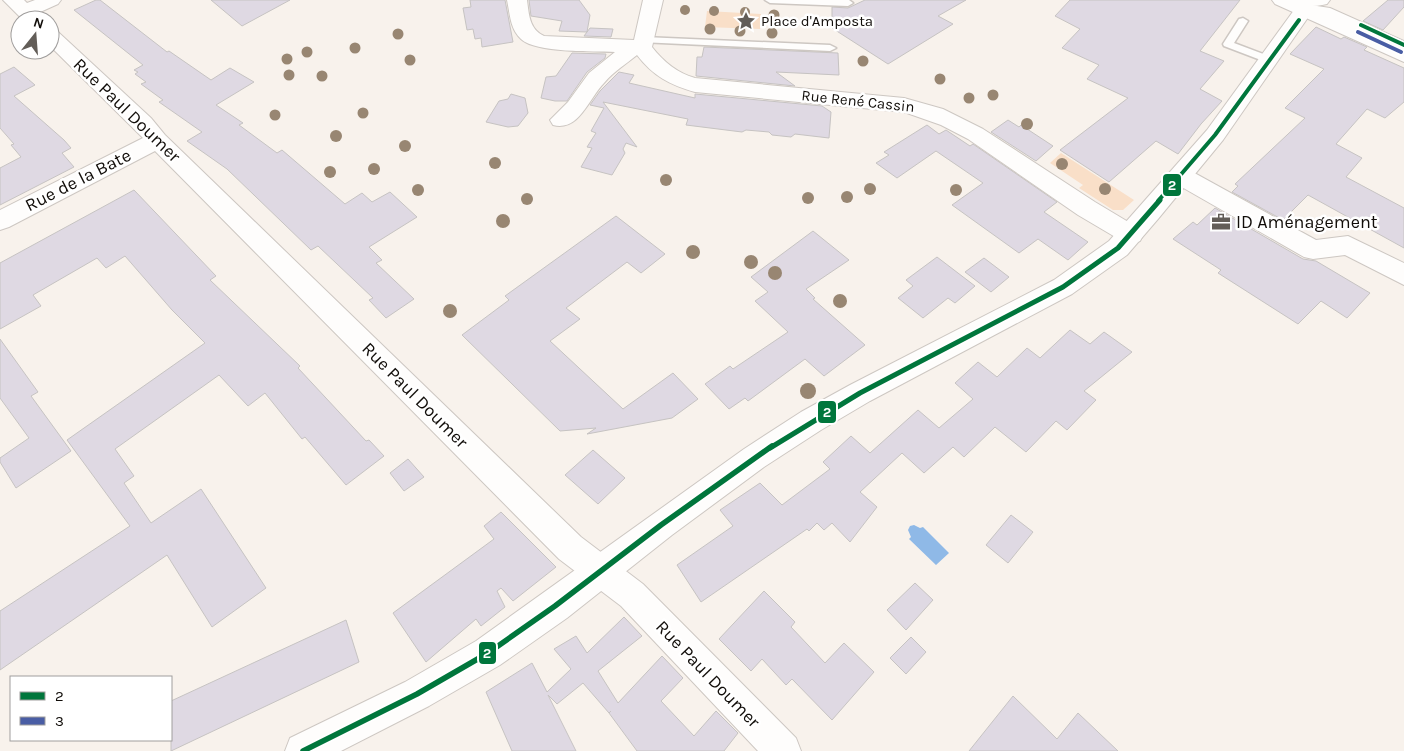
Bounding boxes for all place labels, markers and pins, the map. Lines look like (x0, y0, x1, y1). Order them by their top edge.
place icon: Place d'Amposta (735, 10, 757, 32)
place label: Place d'Amposta (761, 12, 873, 30)
office icon: ID Aménagement (1210, 211, 1232, 233)
place label: ID Aménagement (1236, 211, 1378, 233)

